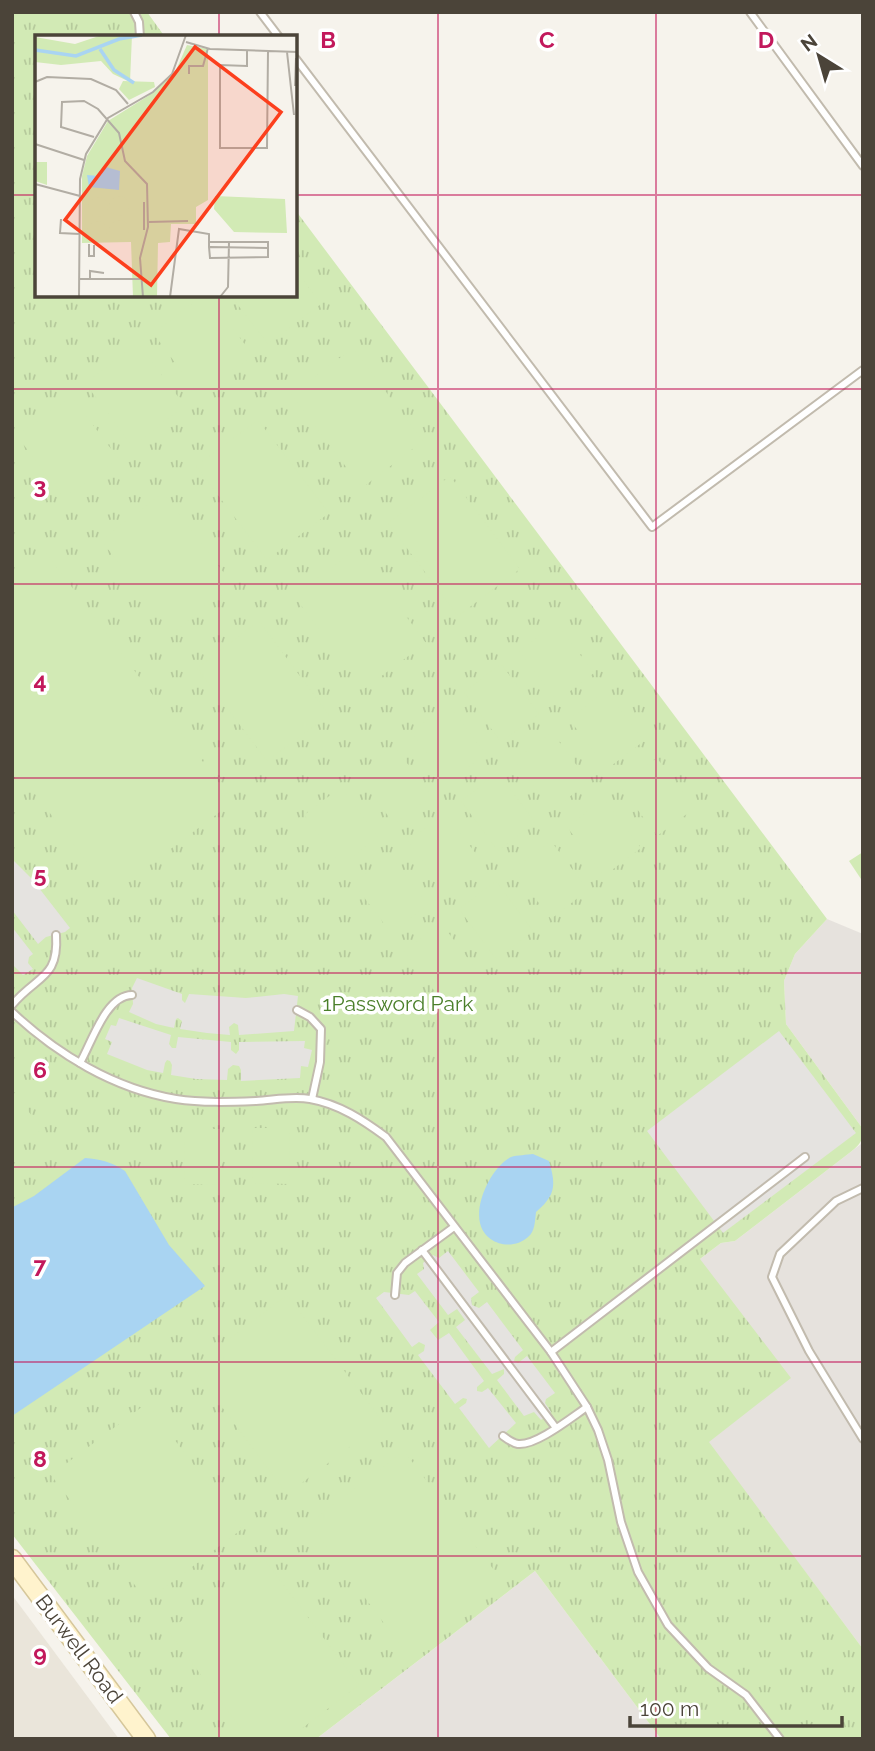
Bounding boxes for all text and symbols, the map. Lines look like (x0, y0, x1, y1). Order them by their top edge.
north arrow (784, 21, 854, 91)
text: B (320, 26, 336, 53)
text: C (539, 26, 555, 53)
text: D (758, 26, 774, 53)
text: N (796, 29, 821, 56)
inset map (35, 35, 298, 298)
text: 3 (34, 472, 46, 499)
text: 4 (33, 667, 47, 694)
text: 5 (34, 861, 47, 888)
park label: 1Password Park (322, 991, 474, 1016)
text: 6 (33, 1056, 47, 1083)
text: 7 (34, 1251, 47, 1278)
text: 8 (33, 1445, 47, 1472)
street label: Burwell Road (30, 1590, 128, 1708)
text: 9 (33, 1640, 47, 1667)
scale bar (630, 1684, 842, 1728)
text: 100 m (640, 1696, 699, 1721)

